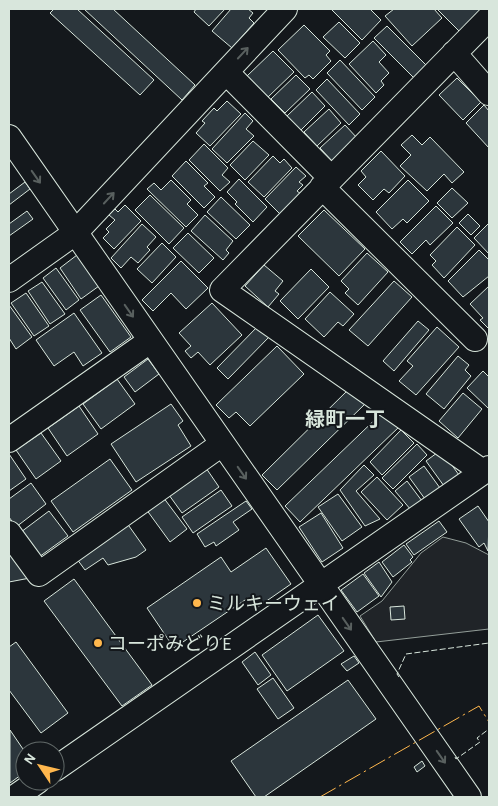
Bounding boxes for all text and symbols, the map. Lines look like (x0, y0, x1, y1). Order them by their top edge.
one-way arrow (237, 47, 249, 60)
one-way arrow (31, 170, 42, 184)
one-way arrow (103, 191, 115, 204)
one-way arrow (124, 303, 134, 317)
district label: 緑町一丁 (305, 409, 385, 430)
one-way arrow (237, 466, 247, 480)
place label: ミルキーウェイ (207, 594, 340, 614)
marker: ミルキーウェイ (191, 597, 203, 609)
one-way arrow (342, 617, 352, 631)
place label: コーポみどりE (108, 633, 231, 654)
marker: コーポみどりE (92, 637, 104, 649)
north arrow (15, 741, 65, 791)
one-way arrow (436, 749, 446, 763)
text: N (22, 751, 39, 767)

